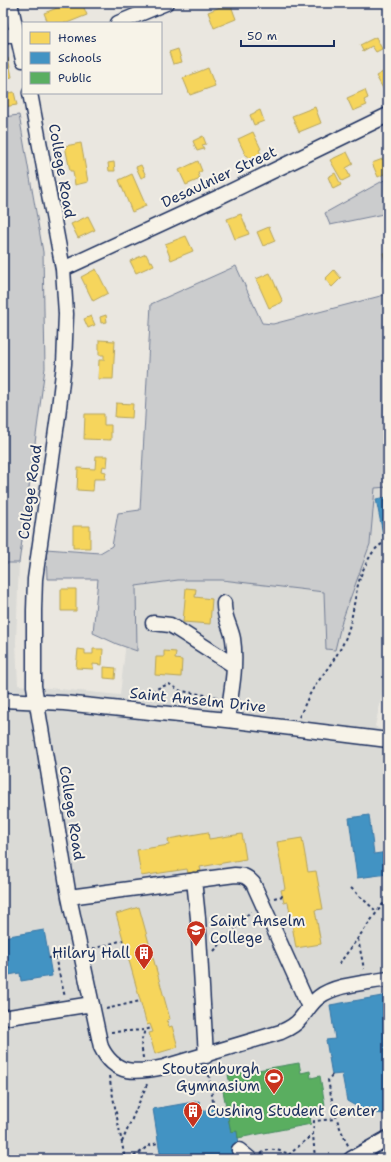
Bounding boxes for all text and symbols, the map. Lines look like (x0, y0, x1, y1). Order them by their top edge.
legend (22, 22, 162, 94)
scale bar (241, 22, 334, 48)
text: 50 m (247, 28, 277, 44)
text: Homes (58, 30, 97, 46)
text: Schools (58, 50, 102, 66)
text: Public (58, 70, 92, 86)
street label: College Road (44, 122, 80, 220)
street label: Desaulnier Street (158, 141, 280, 213)
street label: College Road (13, 443, 47, 541)
street label: Saint Anselm Drive (129, 683, 267, 717)
street label: College Road (55, 764, 89, 862)
place label: Saint Anselm College (210, 911, 305, 948)
school or university icon: Saint Anselm College (185, 919, 207, 947)
building icon: Hilary Hall (133, 942, 155, 970)
place label: Hilary Hall (52, 943, 130, 963)
place label: Stoutenburgh Gymnasium (162, 1059, 260, 1096)
sports icon: Stoutenburgh Gymnasium (263, 1067, 285, 1095)
building icon: Cushing Student Center (182, 1100, 204, 1128)
place label: Cushing Student Center (207, 1101, 377, 1121)

